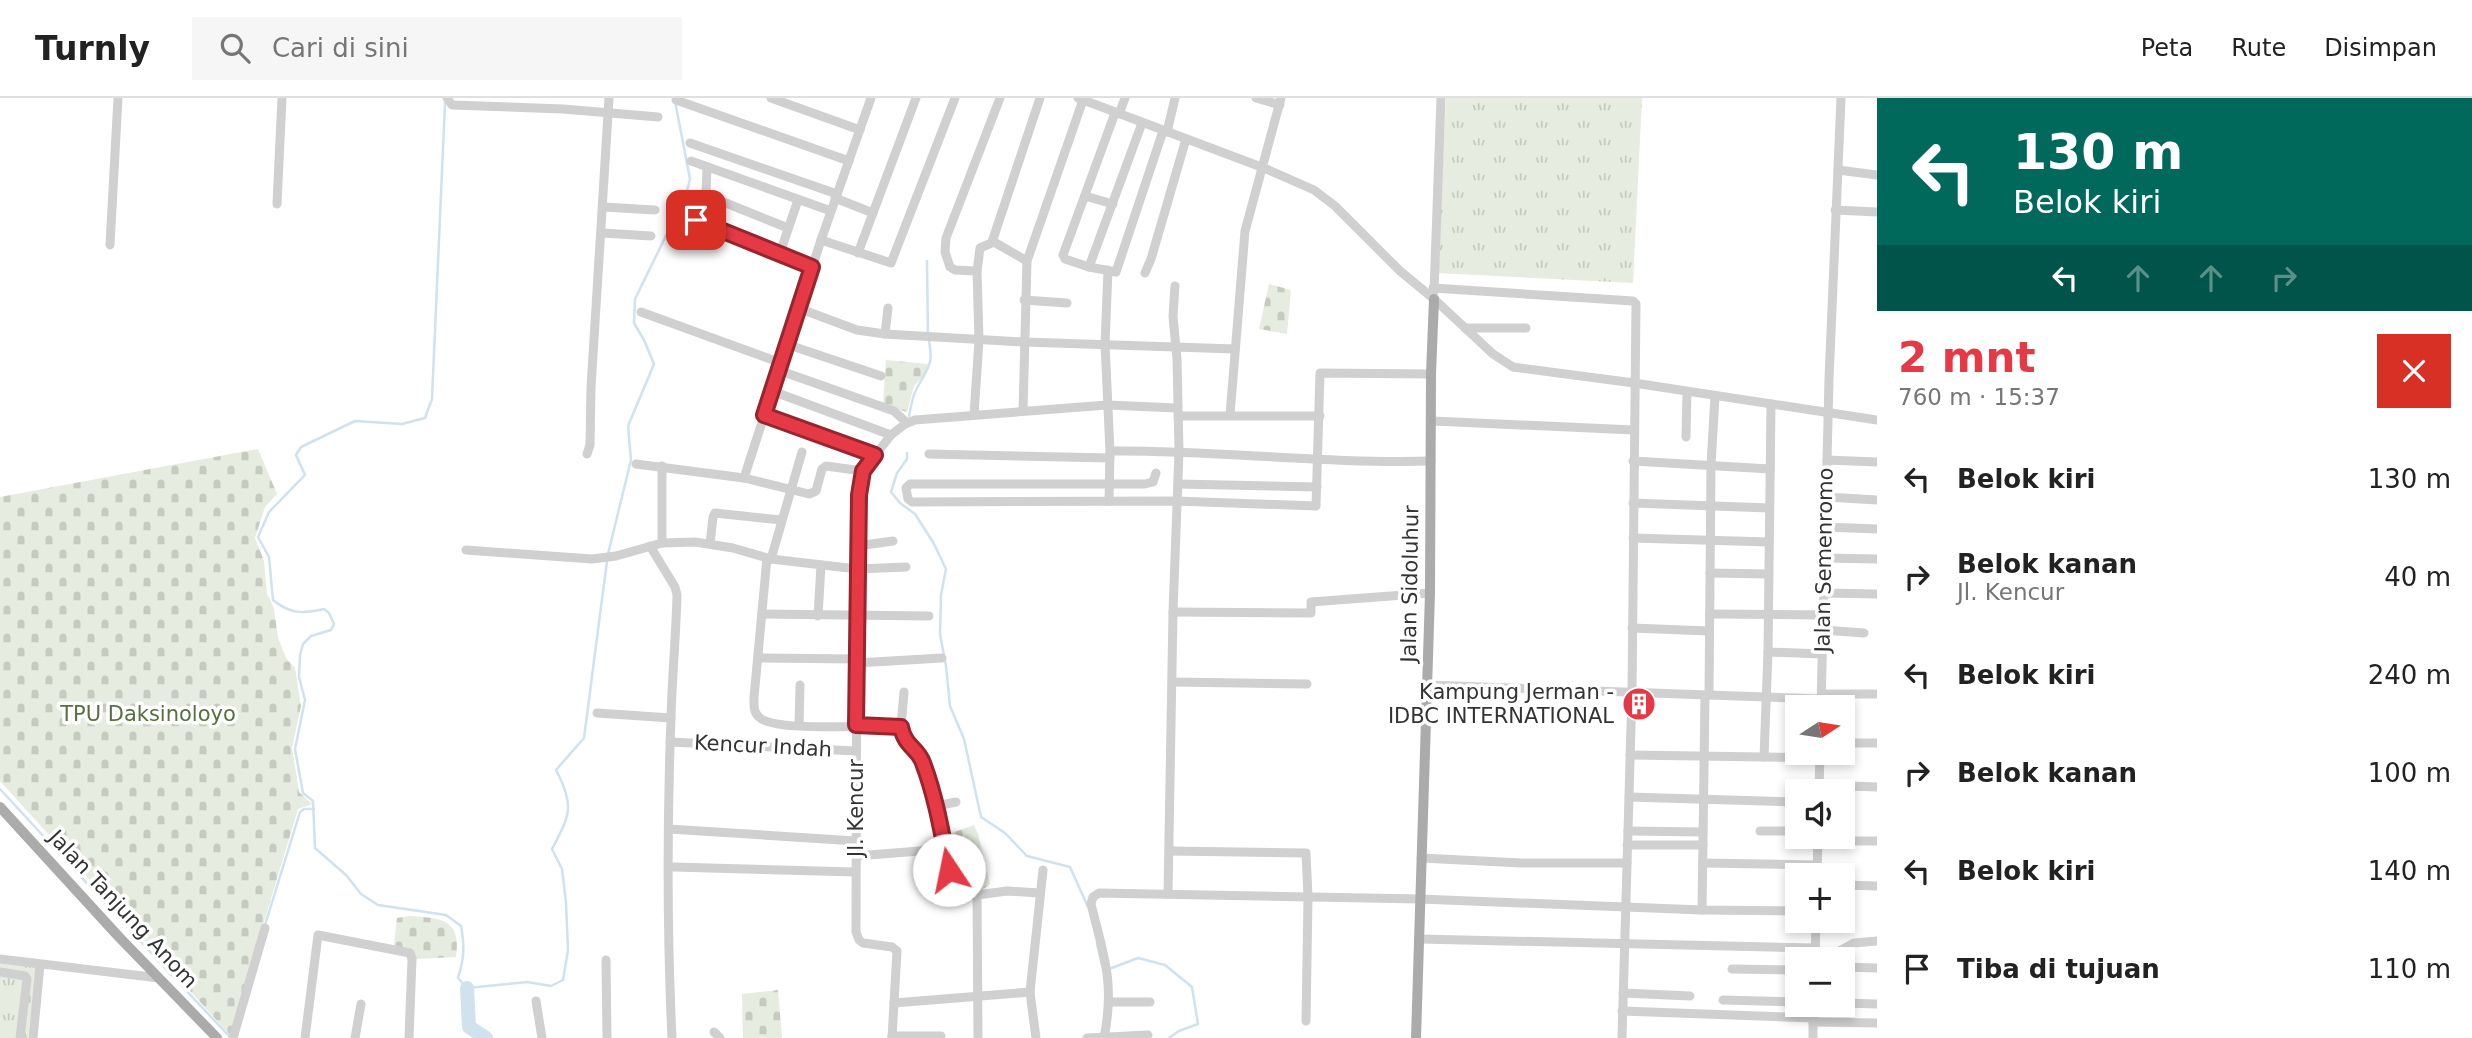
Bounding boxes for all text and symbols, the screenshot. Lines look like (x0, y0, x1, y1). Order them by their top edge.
search box (192, 17, 682, 80)
text: Turnly (35, 29, 150, 68)
icon: search (216, 29, 254, 67)
text: Cari di sini (272, 33, 409, 63)
text: Peta (2141, 34, 2193, 62)
text: Rute (2231, 34, 2286, 62)
text: Disimpan (2324, 34, 2437, 62)
text: 130 m (2013, 124, 2183, 181)
icon: left (1898, 126, 1989, 217)
text: Belok kiri (2013, 183, 2161, 221)
pin (666, 190, 726, 250)
icon: arrive (677, 201, 715, 239)
icon: left (2046, 259, 2084, 297)
icon: ahead (2119, 259, 2157, 297)
icon: ahead (2192, 259, 2230, 297)
icon: right (2265, 259, 2303, 297)
text: 2 mnt (1898, 333, 2036, 382)
button: close (2377, 334, 2451, 408)
text: 760 m · 15:37 (1898, 384, 2060, 410)
icon: left (1898, 460, 1936, 498)
text: Belok kiri (1957, 464, 2096, 494)
text: 130 m (2368, 464, 2451, 494)
street label: Jalan Semenromo (1810, 467, 1838, 655)
street label: Jalan Sidoluhur (1397, 505, 1423, 665)
text: Belok kanan (1957, 549, 2137, 579)
icon: right (1898, 558, 1936, 596)
text: 40 m (2384, 562, 2451, 592)
text: Jl. Kencur (1957, 579, 2064, 605)
icon: left (1898, 656, 1936, 694)
text: Belok kiri (1957, 660, 2096, 690)
text: 240 m (2368, 660, 2451, 690)
place label: Kampung Jerman - IDBC INTERNATIONAL (1388, 680, 1614, 728)
building icon: Kampung Jerman - IDBC INTERNATIONAL (1620, 685, 1658, 723)
north arrow (1785, 695, 1855, 765)
map controls (1785, 695, 1855, 1017)
park label: TPU Daksinoloyo (59, 702, 236, 726)
street label: Kencur Indah (693, 730, 833, 762)
icon: right (1898, 754, 1936, 792)
text: Belok kanan (1957, 758, 2137, 788)
text: 100 m (2368, 758, 2451, 788)
street label: Jl. Kencur (844, 759, 868, 859)
button: sound (1785, 779, 1855, 849)
street label: Jalan Tanjung Anom (42, 824, 202, 993)
position arrow (912, 833, 986, 907)
icon: left (1898, 852, 1936, 890)
text: Belok kiri (1957, 856, 2096, 886)
text: 140 m (2368, 856, 2451, 886)
button: + (1785, 863, 1855, 933)
button: − (1785, 947, 1855, 1017)
icon: arrive (1898, 950, 1936, 988)
text: Tiba di tujuan (1957, 954, 2160, 984)
text: 110 m (2368, 954, 2451, 984)

